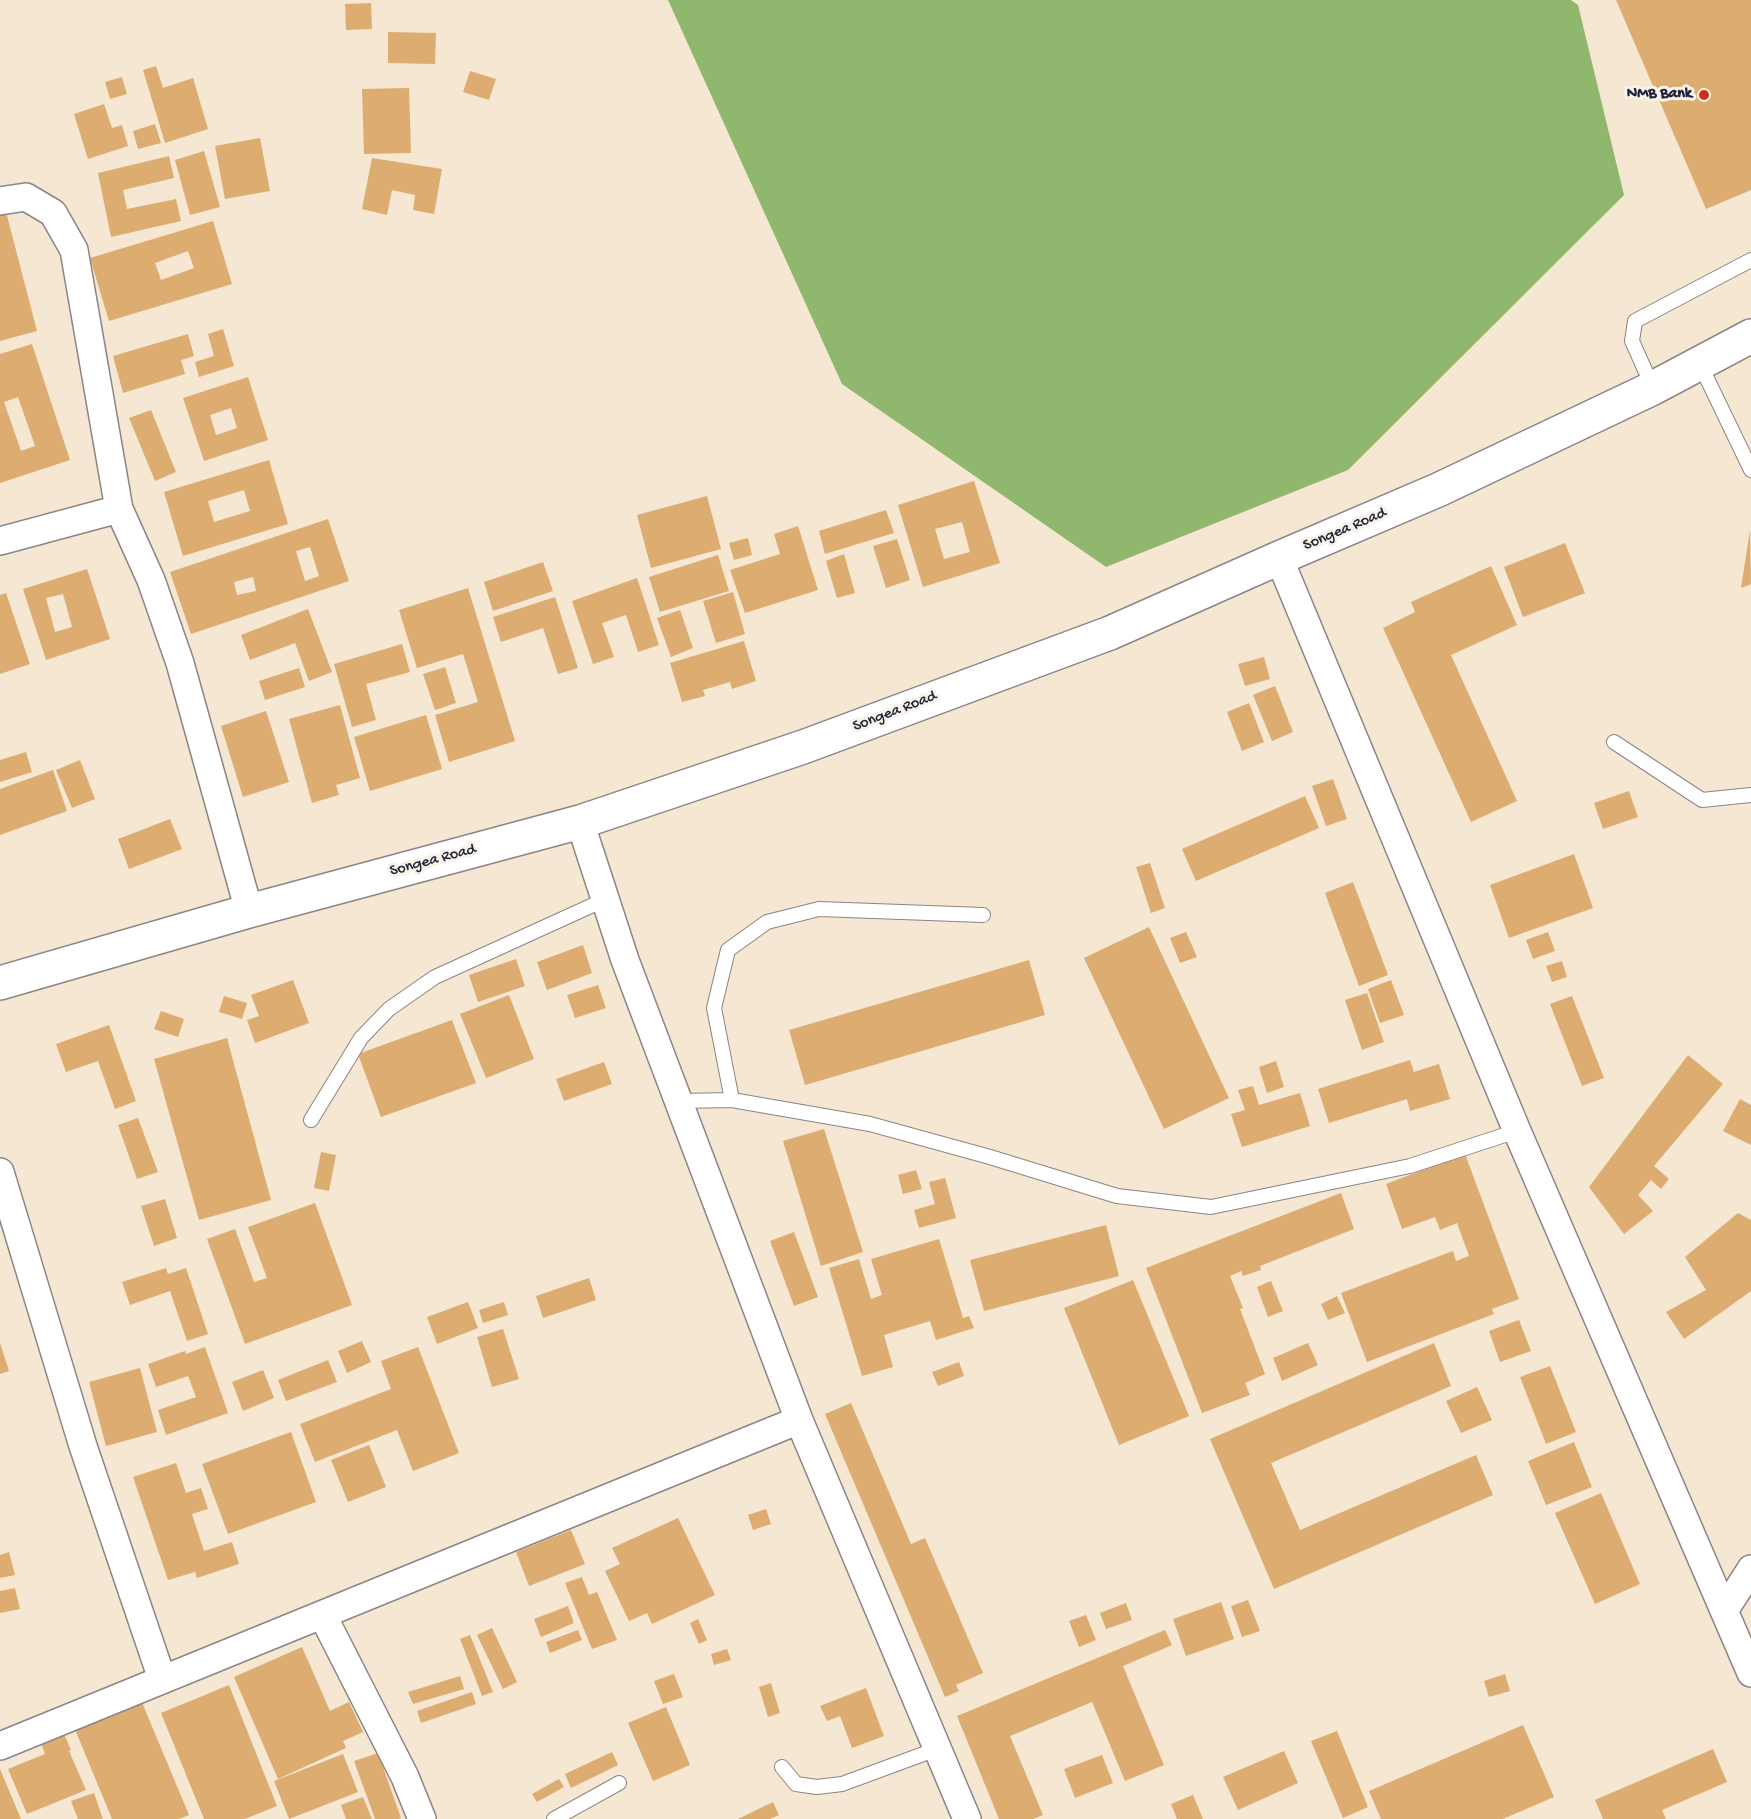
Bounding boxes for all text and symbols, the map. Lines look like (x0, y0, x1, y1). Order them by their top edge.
place label: NMB Bank (1627, 85, 1692, 105)
marker: NMB Bank (1697, 88, 1711, 102)
street label: Songea Road (1301, 504, 1389, 556)
street label: Songea Road (850, 687, 940, 737)
street label: Songea Road (388, 840, 478, 882)

